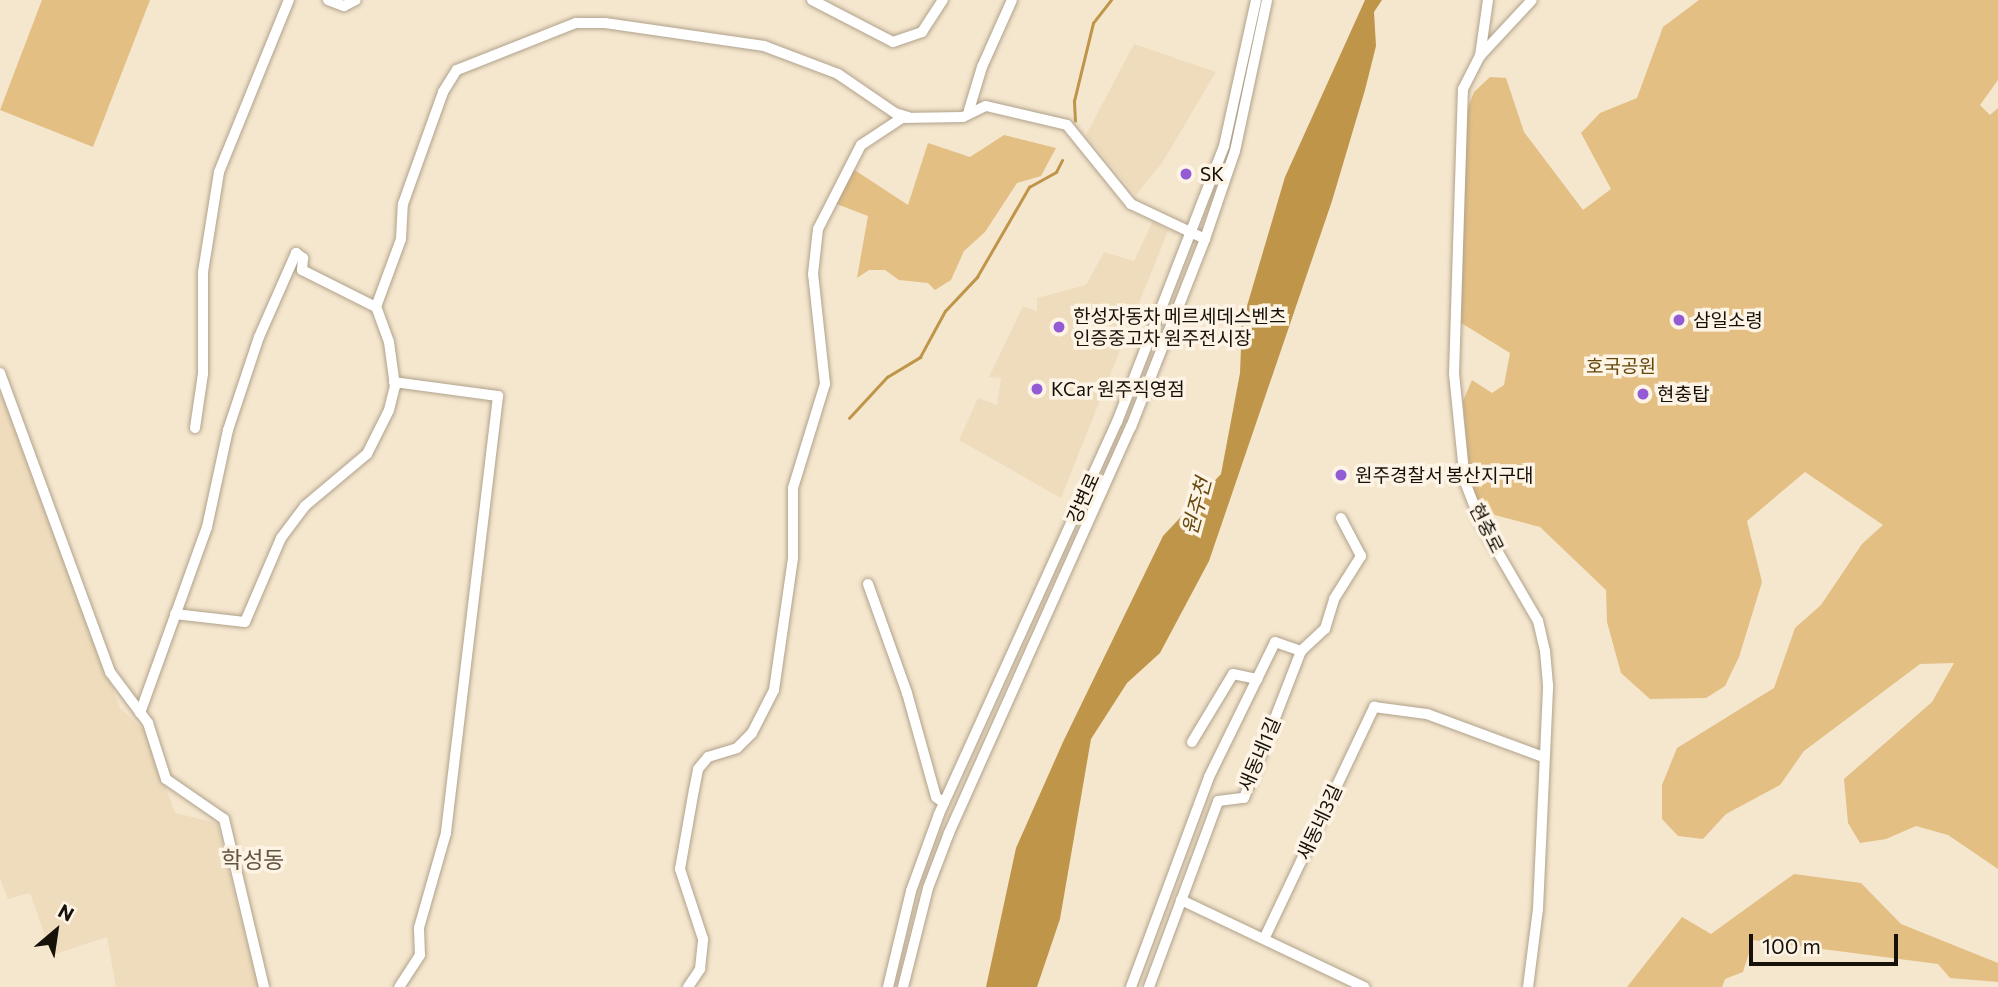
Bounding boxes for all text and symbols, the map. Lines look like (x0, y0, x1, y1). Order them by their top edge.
place label: SK (1200, 163, 1224, 185)
marker: SK (1178, 166, 1194, 182)
place label: 한성자동차 메르세데스벤츠 인증중고차 원주전시장 (1073, 305, 1286, 349)
place label: 삼일소령 (1693, 309, 1763, 331)
marker: 삼일소령 (1671, 312, 1687, 328)
marker: 한성자동차 메르세데스벤츠 인증중고차 원주전시장 (1051, 319, 1067, 335)
park label: 호국공원 (1586, 355, 1656, 377)
place label: KCar 원주직영점 (1051, 378, 1185, 400)
marker: KCar 원주직영점 (1029, 381, 1045, 397)
place label: 현충탑 (1657, 383, 1709, 405)
marker: 현충탑 (1635, 386, 1651, 402)
place label: 원주경찰서 봉산지구대 (1355, 464, 1533, 486)
marker: 원주경찰서 봉산지구대 (1333, 467, 1349, 483)
street label: 강변로 (1062, 469, 1104, 527)
water label: 원주천 (1176, 475, 1216, 537)
street label: 현충로 (1465, 499, 1509, 557)
street label: 새동네1길 (1233, 714, 1285, 794)
street label: 새동네3길 (1292, 781, 1346, 863)
district label: 학성동 (221, 845, 285, 873)
north arrow (21, 896, 91, 966)
text: N (55, 899, 78, 926)
scale bar (1753, 920, 1902, 964)
text: 100 m (1762, 933, 1821, 958)

